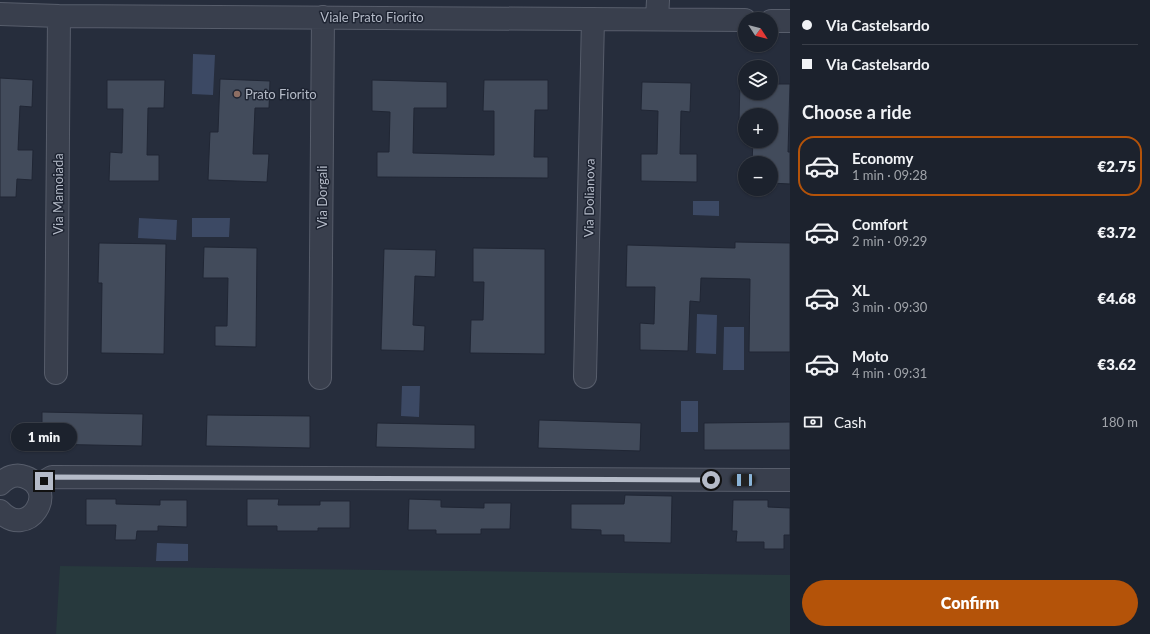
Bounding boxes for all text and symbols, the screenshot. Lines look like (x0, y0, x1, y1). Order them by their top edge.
street label: Viale Prato Fiorito (320, 9, 424, 25)
north arrow (738, 12, 778, 52)
map controls (738, 12, 778, 196)
text: Via Castelsardo (826, 16, 930, 34)
text: Via Castelsardo (826, 55, 930, 73)
button: layers (738, 60, 778, 100)
place label: Prato Fiorito (245, 86, 317, 102)
marker: Prato Fiorito (232, 89, 242, 99)
text: Choose a ride (802, 101, 911, 123)
button: + (738, 108, 778, 148)
icon: car (804, 148, 840, 184)
text: Economy (852, 149, 913, 167)
street label: Via Mamoiada (50, 153, 66, 235)
button: − (738, 156, 778, 196)
text: €2.75 (1098, 157, 1136, 175)
street label: Via Dolianova (580, 158, 598, 238)
street label: Via Dorgali (314, 166, 330, 228)
text: 1 min · 09:28 (852, 167, 927, 183)
icon: car (804, 214, 840, 250)
text: Comfort (852, 215, 908, 233)
text: €3.72 (1098, 223, 1136, 241)
text: 2 min · 09:29 (852, 233, 927, 249)
icon: car (804, 280, 840, 316)
text: XL (852, 281, 870, 299)
text: €4.68 (1098, 289, 1136, 307)
text: 3 min · 09:30 (852, 299, 927, 315)
icon: car (804, 346, 840, 382)
text: Moto (852, 347, 889, 365)
text: €3.62 (1098, 355, 1136, 373)
text: 4 min · 09:31 (852, 365, 927, 381)
icon: cash (802, 411, 824, 433)
text: Cash (834, 413, 866, 431)
text: 180 m (1101, 414, 1138, 430)
callout: 1 min (11, 423, 77, 451)
text: 1 min (28, 429, 60, 445)
route start (702, 471, 720, 489)
route end (35, 472, 53, 490)
car (731, 474, 755, 486)
button: Confirm (802, 580, 1138, 626)

